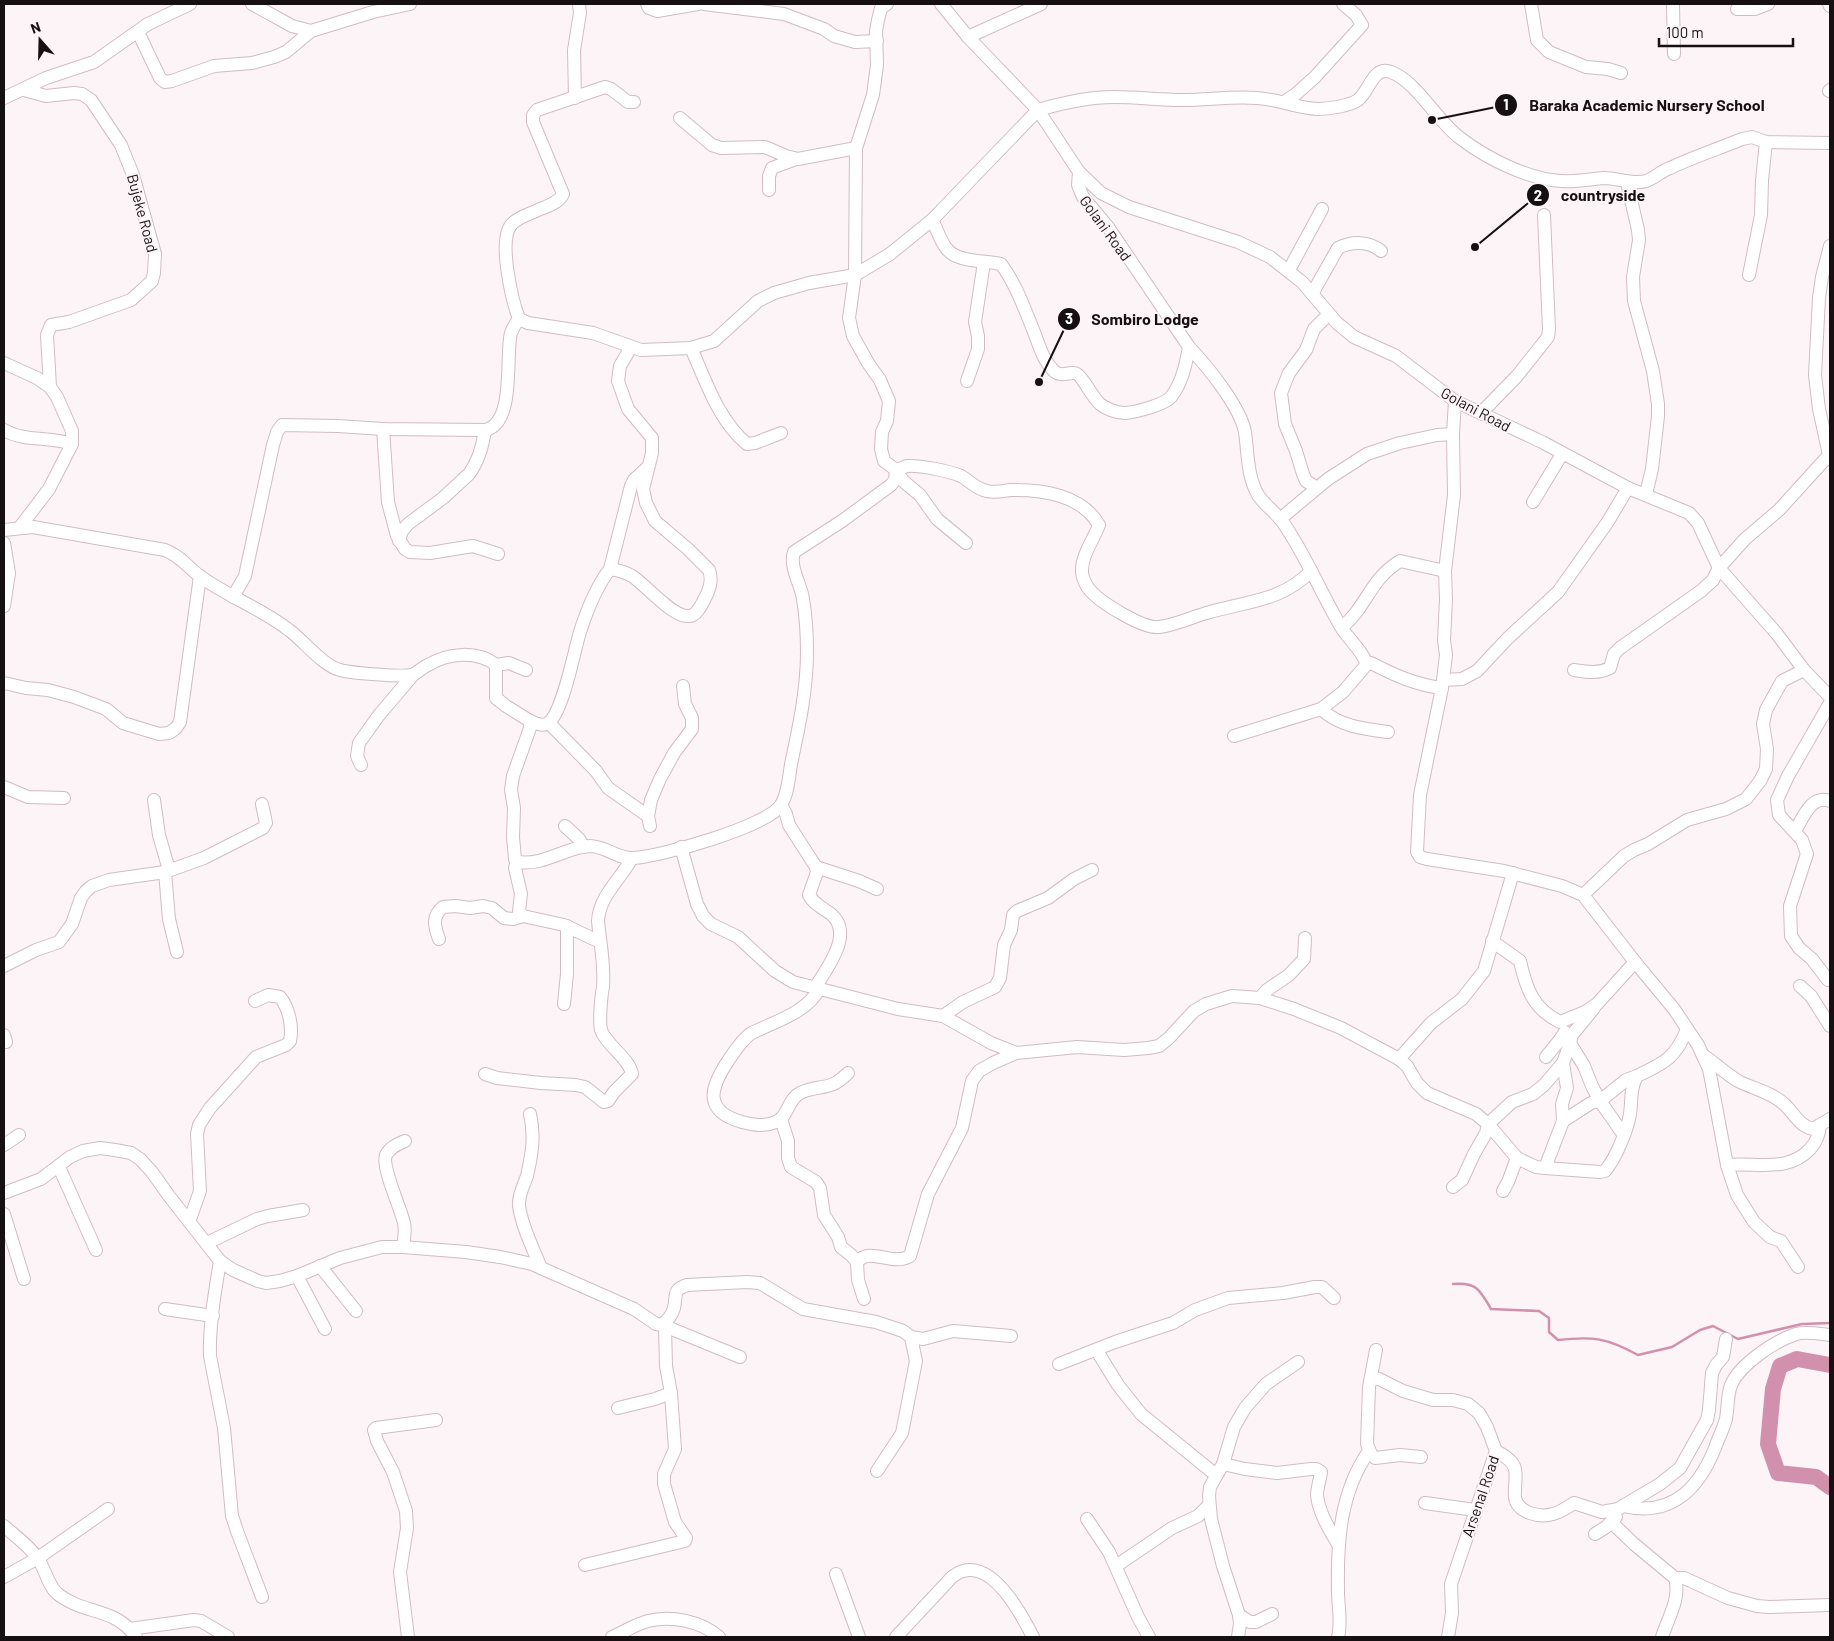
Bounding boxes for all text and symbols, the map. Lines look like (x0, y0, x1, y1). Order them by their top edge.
north arrow (15, 15, 65, 65)
scale bar (1659, 15, 1793, 47)
text: N (28, 18, 43, 37)
text: 100 m (1666, 23, 1704, 41)
callout: Baraka Academic Nursery School (1494, 90, 1774, 121)
text: 1 (1503, 95, 1509, 113)
text: Baraka Academic Nursery School (1529, 95, 1765, 114)
street label: Bujeke Road (124, 172, 162, 254)
callout: countryside (1525, 180, 1655, 211)
text: countryside (1561, 185, 1646, 204)
text: 2 (1534, 186, 1542, 204)
street label: Golani Road (1076, 192, 1136, 264)
callout: Sombiro Lodge (1056, 304, 1209, 335)
text: 3 (1065, 309, 1073, 327)
text: Sombiro Lodge (1091, 309, 1199, 328)
street label: Golani Road (1438, 383, 1514, 435)
street label: Arsenal Road (1458, 1453, 1502, 1539)

